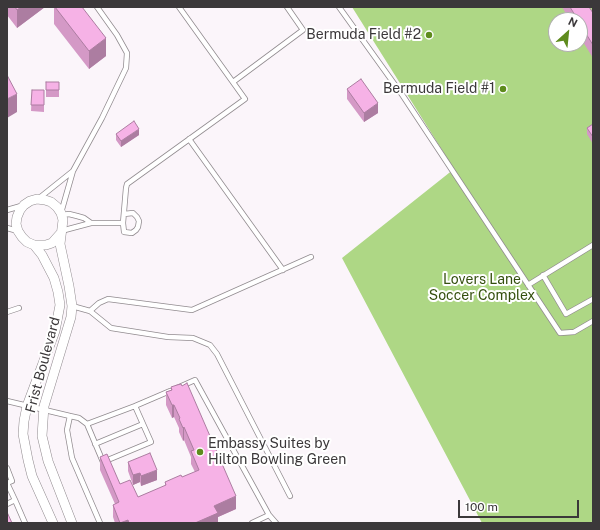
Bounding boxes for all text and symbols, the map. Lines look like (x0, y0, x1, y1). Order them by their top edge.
north arrow (548, 12, 588, 52)
text: N (566, 15, 580, 29)
place label: Bermuda Field #2 (306, 27, 421, 43)
marker: Bermuda Field #2 (424, 30, 434, 40)
place label: Bermuda Field #1 (383, 81, 495, 97)
marker: Bermuda Field #1 (498, 84, 508, 94)
park label: Lovers Lane Soccer Complex (429, 272, 535, 304)
street label: Frist Boulevard (22, 315, 64, 415)
place label: Embassy Suites by Hilton Bowling Green (208, 436, 346, 468)
marker: Embassy Suites by Hilton Bowling Green (195, 447, 205, 457)
scale bar (460, 492, 581, 518)
text: 100 m (465, 500, 498, 514)

